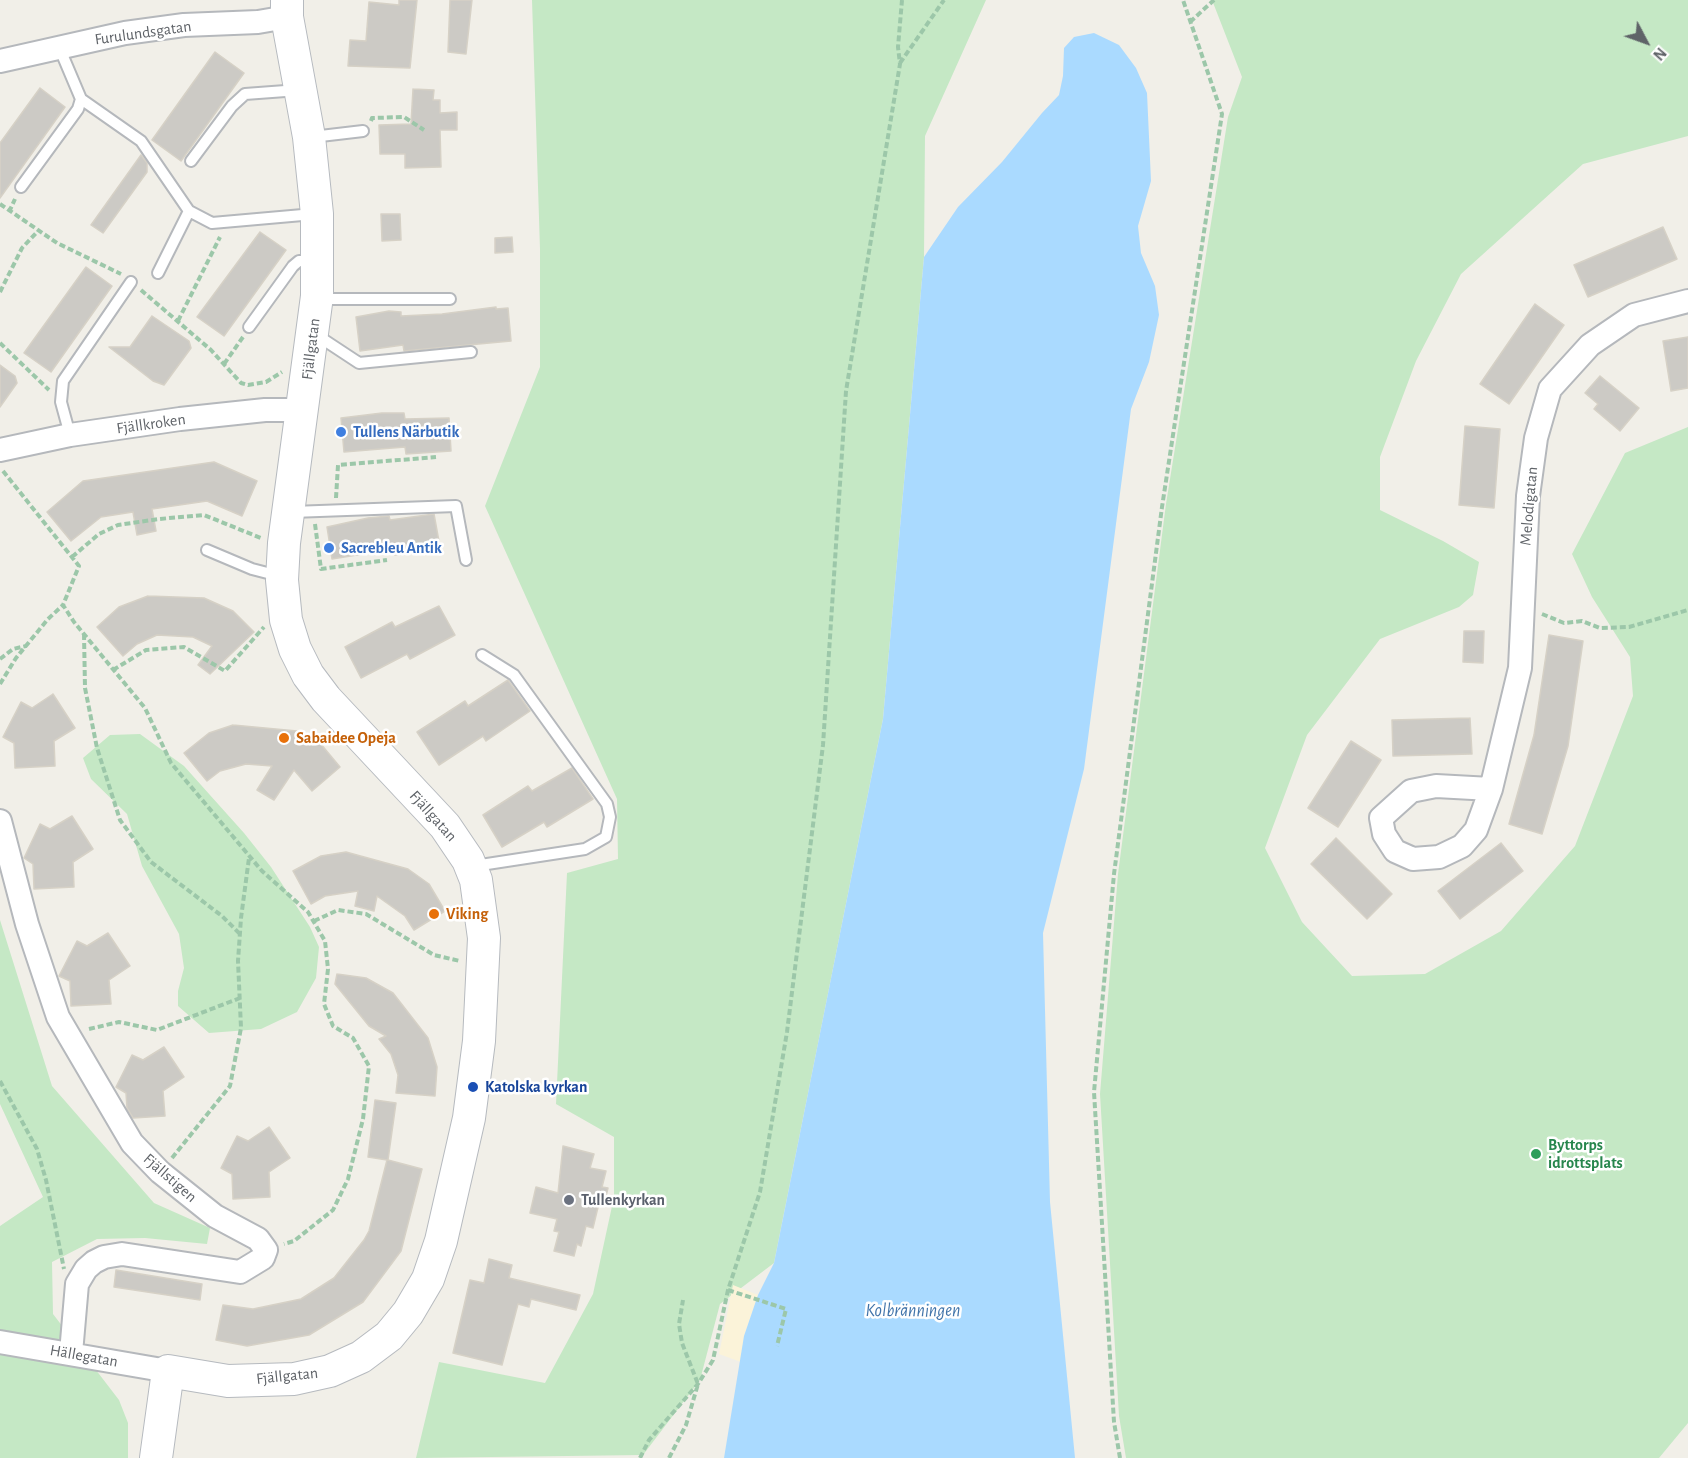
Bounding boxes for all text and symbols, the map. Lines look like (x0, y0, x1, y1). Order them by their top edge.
north arrow (1616, 12, 1676, 72)
street label: Furulundsgatan (93, 17, 193, 49)
text: N (1650, 44, 1669, 63)
street label: Fjällgatan (298, 317, 324, 381)
street label: Fjällkroken (115, 410, 187, 438)
place label: Tullens Närbutik (353, 422, 459, 442)
marker: Tullens Närbutik (334, 425, 348, 439)
street label: Melodigatan (1516, 466, 1542, 546)
place label: Sacrebleu Antik (341, 538, 442, 558)
marker: Sacrebleu Antik (322, 541, 336, 555)
place label: Sabaidee Opeja (296, 728, 396, 748)
marker: Sabaidee Opeja (277, 731, 291, 745)
street label: Fjällgatan (405, 787, 461, 845)
place label: Viking (446, 904, 488, 924)
marker: Viking (427, 907, 441, 921)
place label: Katolska kyrkan (485, 1077, 587, 1097)
marker: Katolska kyrkan (466, 1080, 480, 1094)
place label: Byttorps idrottsplats (1548, 1135, 1623, 1173)
marker: Byttorps idrottsplats (1529, 1147, 1543, 1161)
street label: Fjällstigen (139, 1149, 201, 1207)
place label: Tullenkyrkan (581, 1190, 665, 1210)
marker: Tullenkyrkan (562, 1193, 576, 1207)
water label: Kolbränningen (866, 1300, 960, 1322)
street label: Hällegatan (49, 1341, 119, 1371)
street label: Fjällgatan (255, 1363, 319, 1389)

